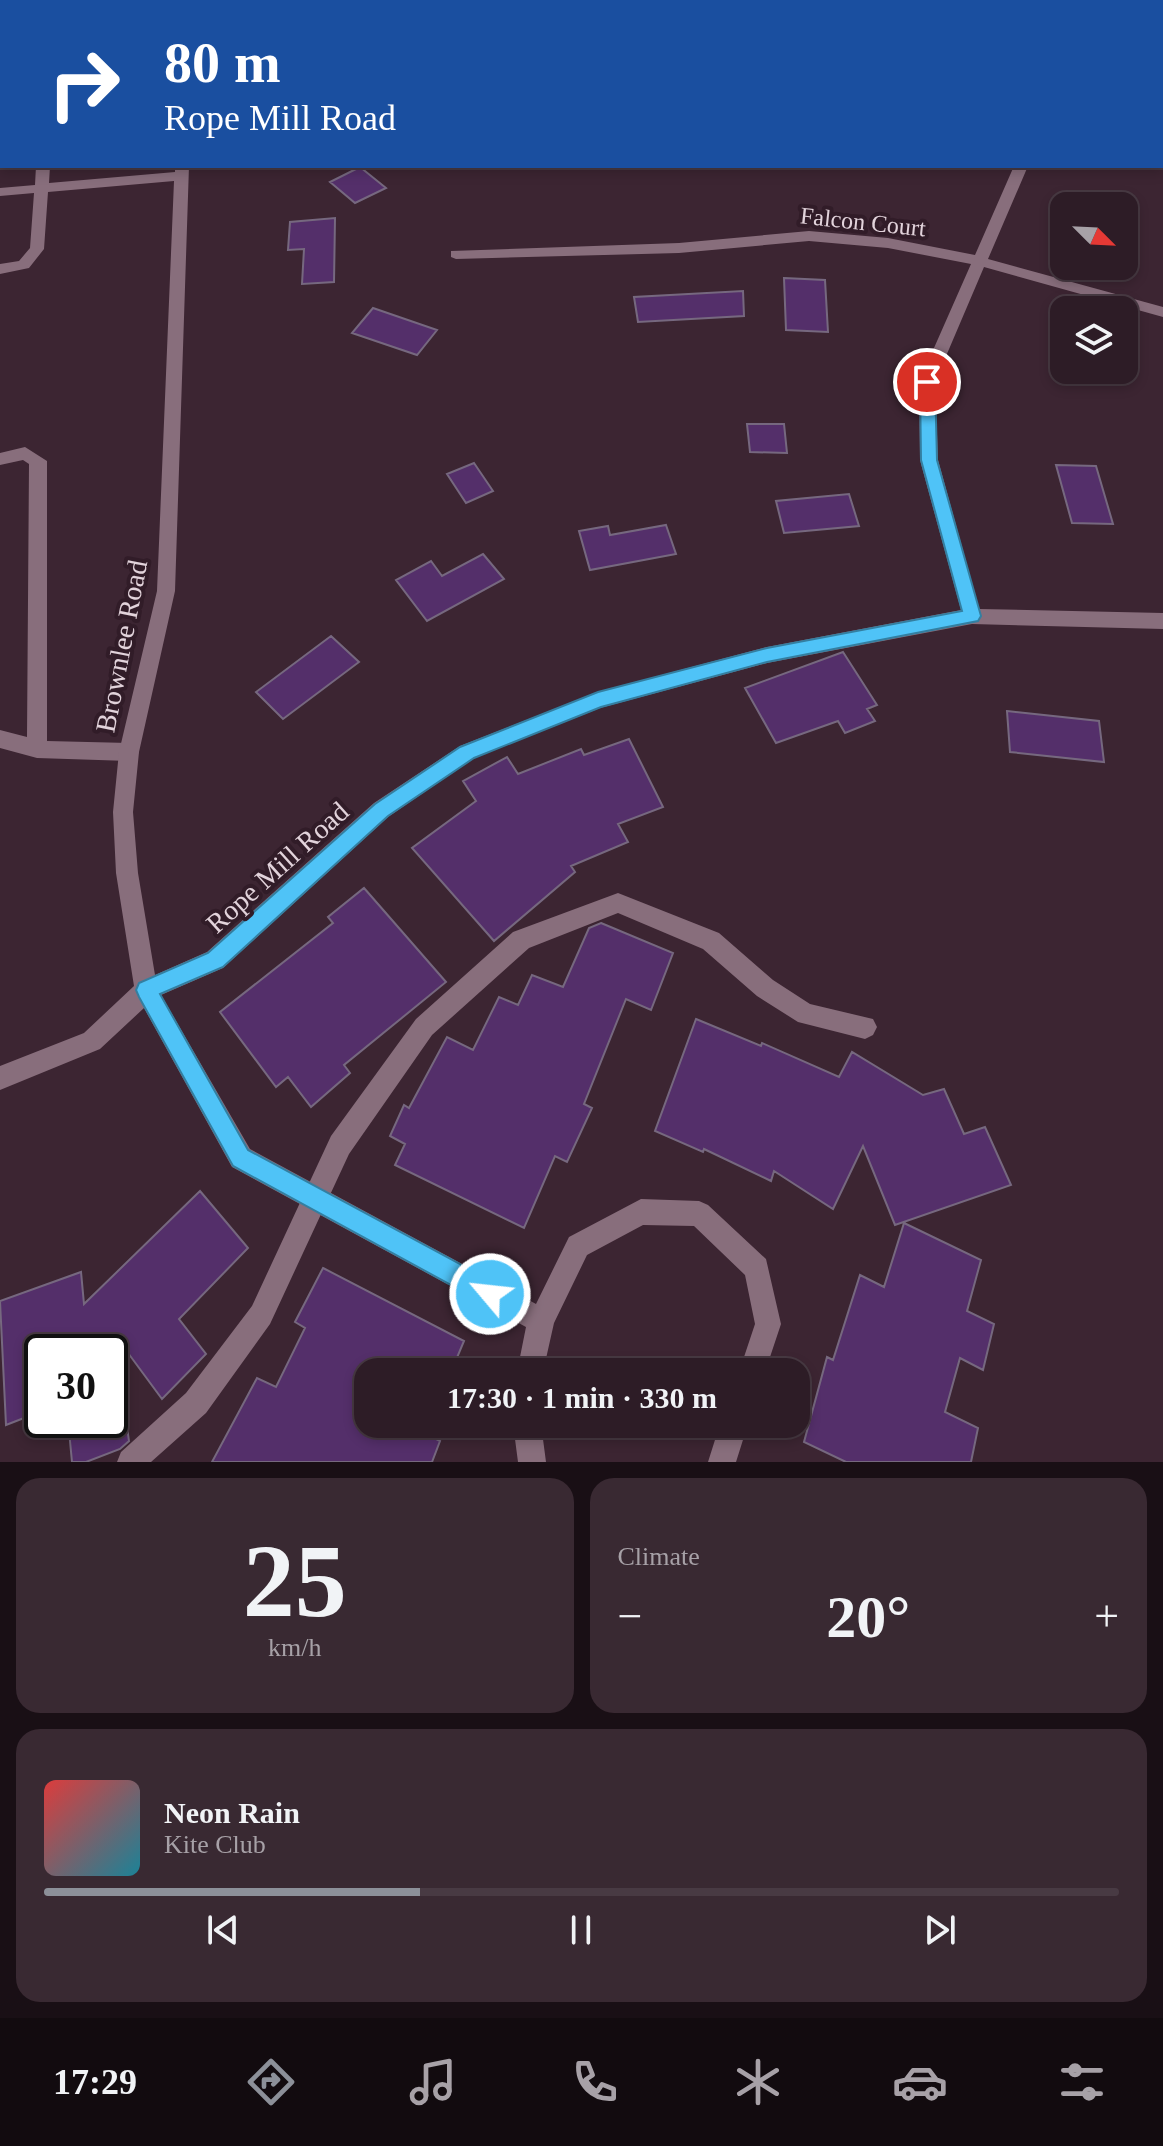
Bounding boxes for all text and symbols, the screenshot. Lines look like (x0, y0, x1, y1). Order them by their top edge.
icon: right (32, 32, 136, 136)
text: 80 m (164, 32, 281, 94)
text: Rope Mill Road (164, 98, 396, 138)
north arrow (1050, 192, 1138, 280)
map controls (1050, 192, 1138, 384)
street label: Falcon Court (799, 202, 927, 242)
button: layers (1050, 296, 1138, 384)
pin (893, 348, 961, 416)
icon: arrive (905, 360, 949, 404)
street label: Brownlee Road (90, 557, 153, 735)
street label: Rope Mill Road (200, 795, 355, 939)
position arrow (448, 1252, 532, 1336)
speed limit sign: 30 (24, 1334, 128, 1438)
text: 17:30 · 1 min · 330 m (447, 1381, 717, 1414)
text: 25 (243, 1523, 347, 1638)
text: Climate (618, 1542, 700, 1571)
text: 20° (826, 1584, 910, 1650)
text: − (618, 1592, 642, 1641)
text: + (1094, 1592, 1119, 1641)
text: km/h (268, 1633, 321, 1662)
text: Neon Rain (164, 1796, 300, 1829)
text: Kite Club (164, 1830, 266, 1859)
icon: previous (201, 1908, 245, 1952)
icon: pause (559, 1908, 603, 1952)
icon: next (918, 1908, 962, 1952)
icon: directions (243, 2054, 299, 2110)
icon: music (405, 2054, 461, 2110)
icon: phone (567, 2054, 623, 2110)
icon: climate (730, 2054, 786, 2110)
icon: car (892, 2054, 948, 2110)
icon: filters (1054, 2054, 1110, 2110)
text: 17:29 (53, 2062, 137, 2102)

